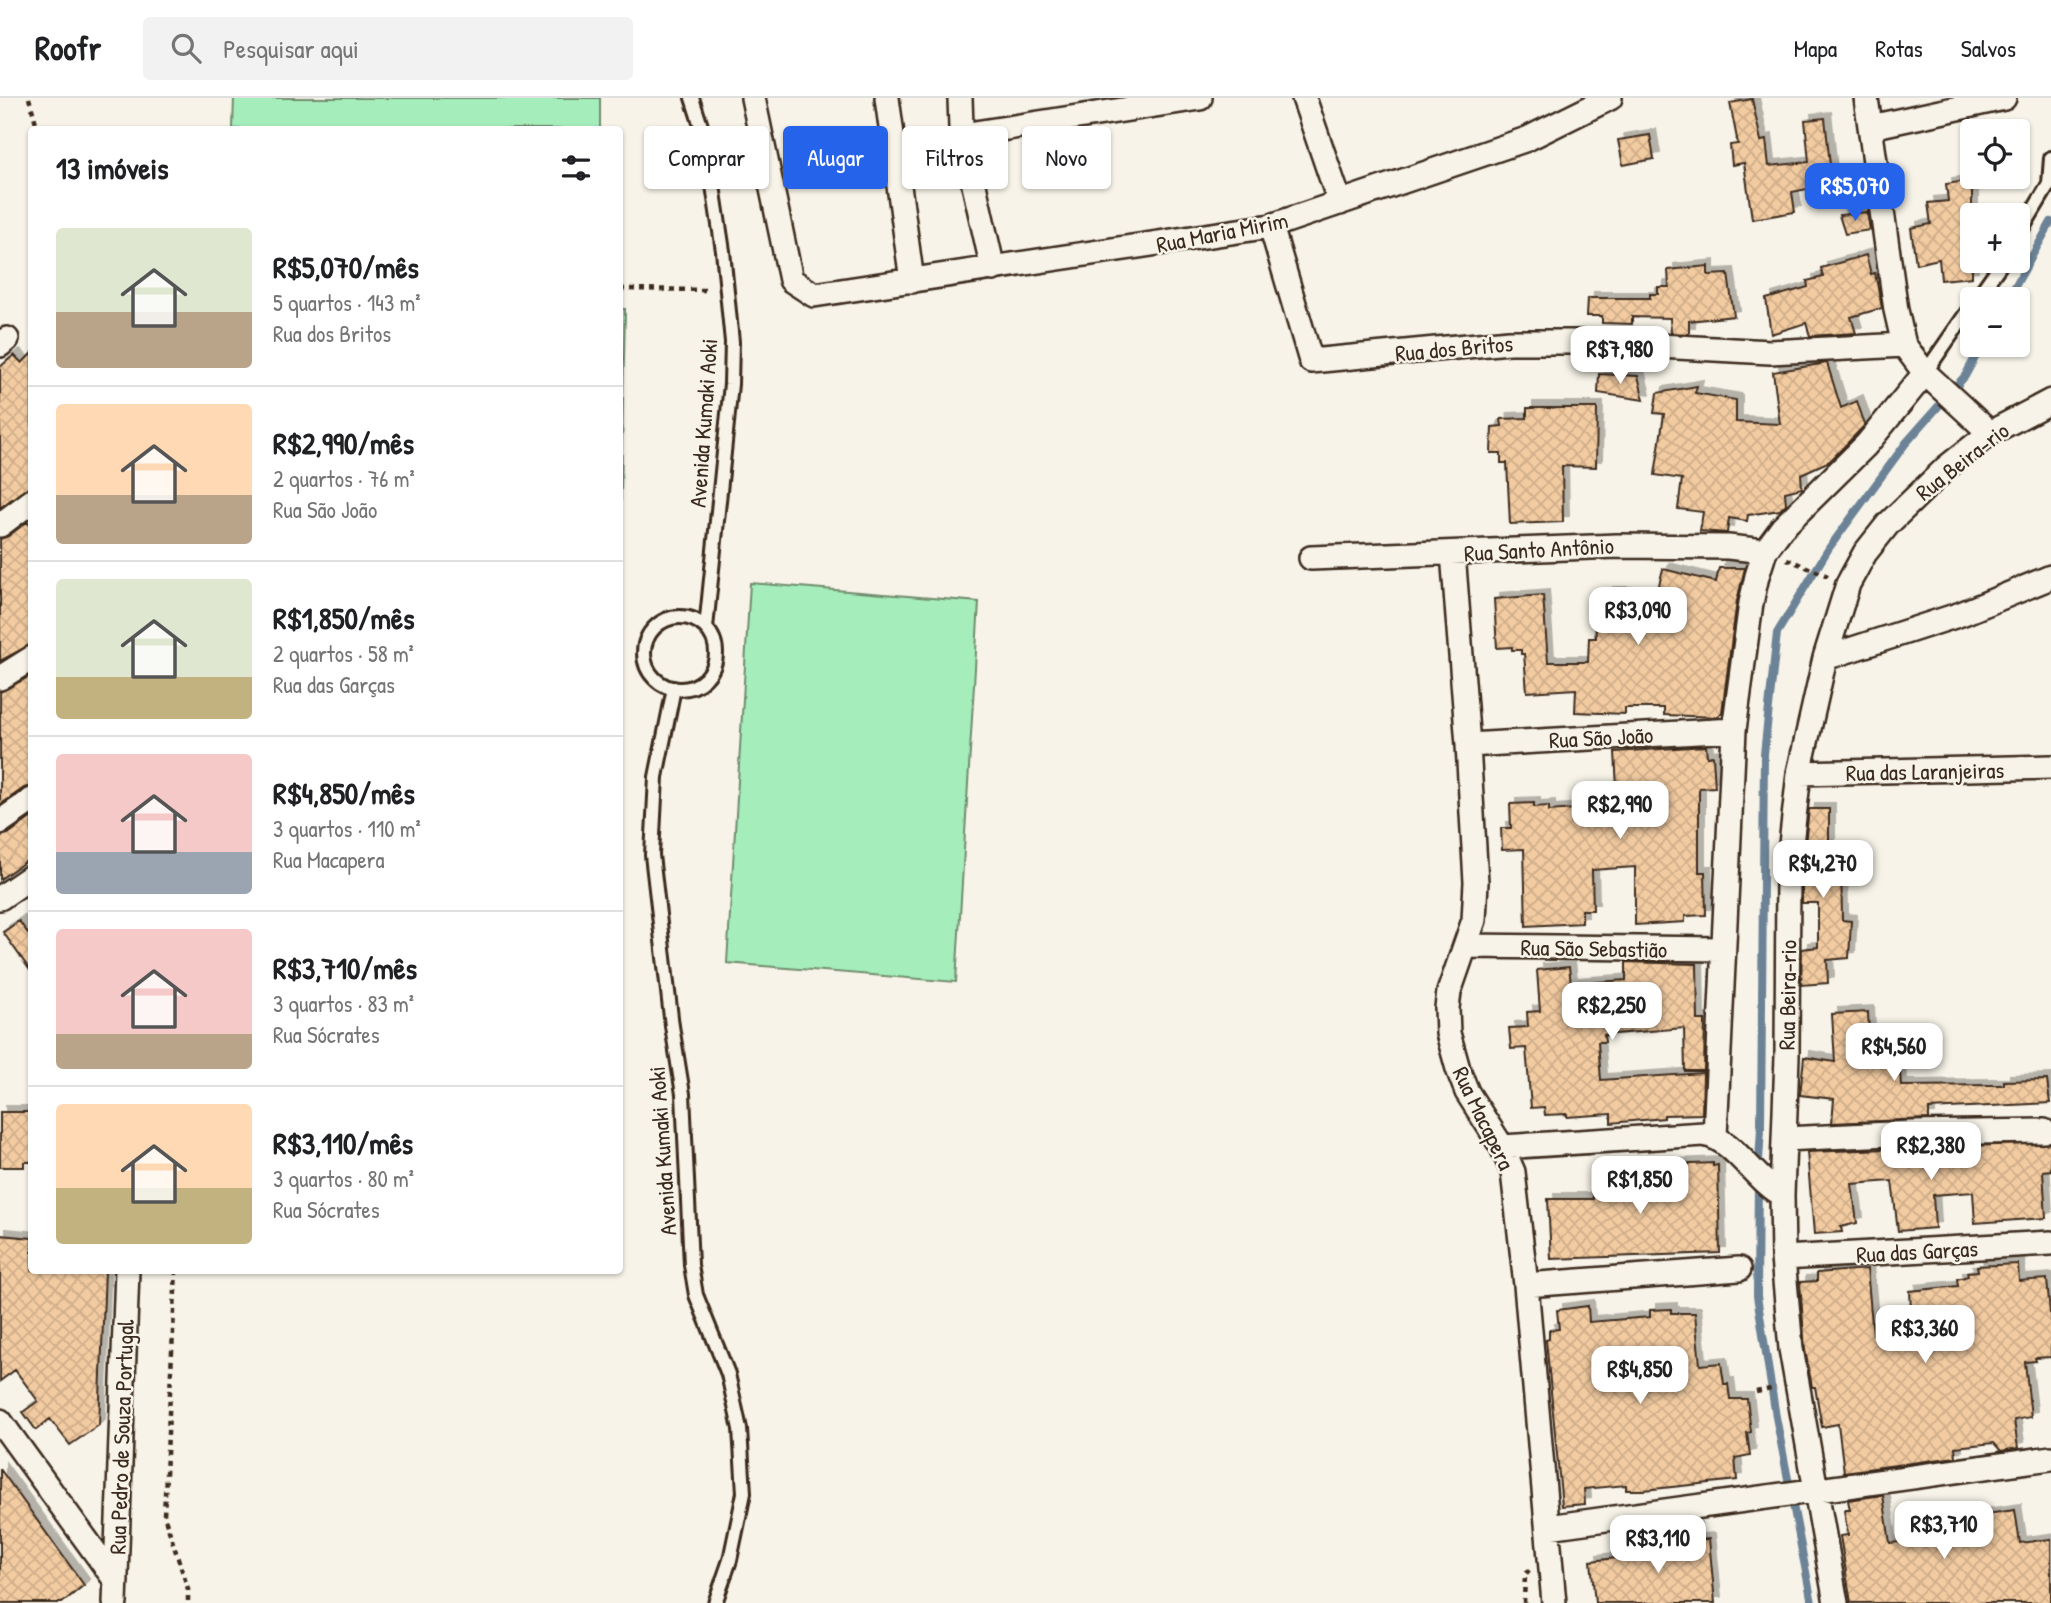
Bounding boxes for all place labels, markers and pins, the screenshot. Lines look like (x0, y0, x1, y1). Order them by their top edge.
pin: R$5,070 (1790, 164, 1920, 223)
pin: R$7,980 (1555, 327, 1685, 386)
pin: R$3,090 (1573, 588, 1703, 647)
pin: R$2,990 (1555, 782, 1685, 841)
pin: R$4,270 (1758, 840, 1888, 900)
pin: R$2,250 (1547, 982, 1677, 1042)
pin: R$4,560 (1829, 1024, 1959, 1083)
pin: R$2,380 (1866, 1122, 1996, 1182)
pin: R$1,850 (1575, 1156, 1705, 1216)
pin: R$3,360 (1860, 1306, 1990, 1365)
pin: R$4,850 (1575, 1346, 1705, 1406)
pin: R$3,710 (1879, 1502, 2009, 1561)
pin: R$3,110 (1593, 1516, 1723, 1575)

